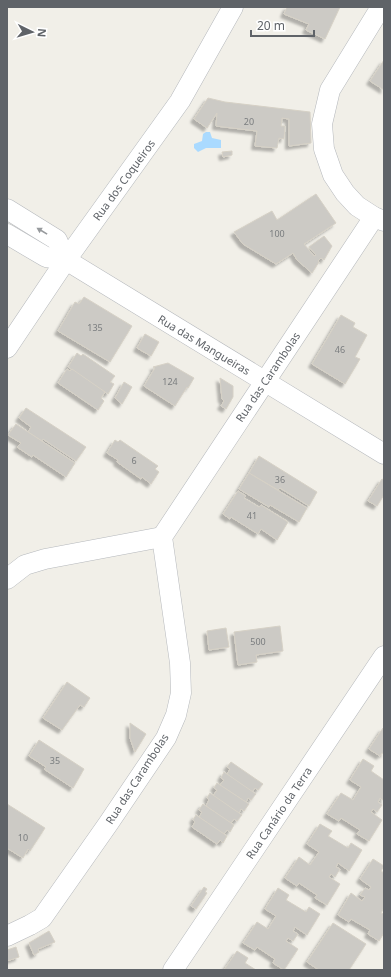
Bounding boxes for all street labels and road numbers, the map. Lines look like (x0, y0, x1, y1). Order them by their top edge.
street label: Rua dos Coqueiros (89, 136, 158, 223)
street label: Rua das Mangueiras (155, 311, 253, 378)
street label: Rua das Carambolas (232, 329, 303, 425)
street label: Rua das Carambolas (102, 730, 172, 827)
street label: Rua Canário da Terra (242, 764, 315, 862)

